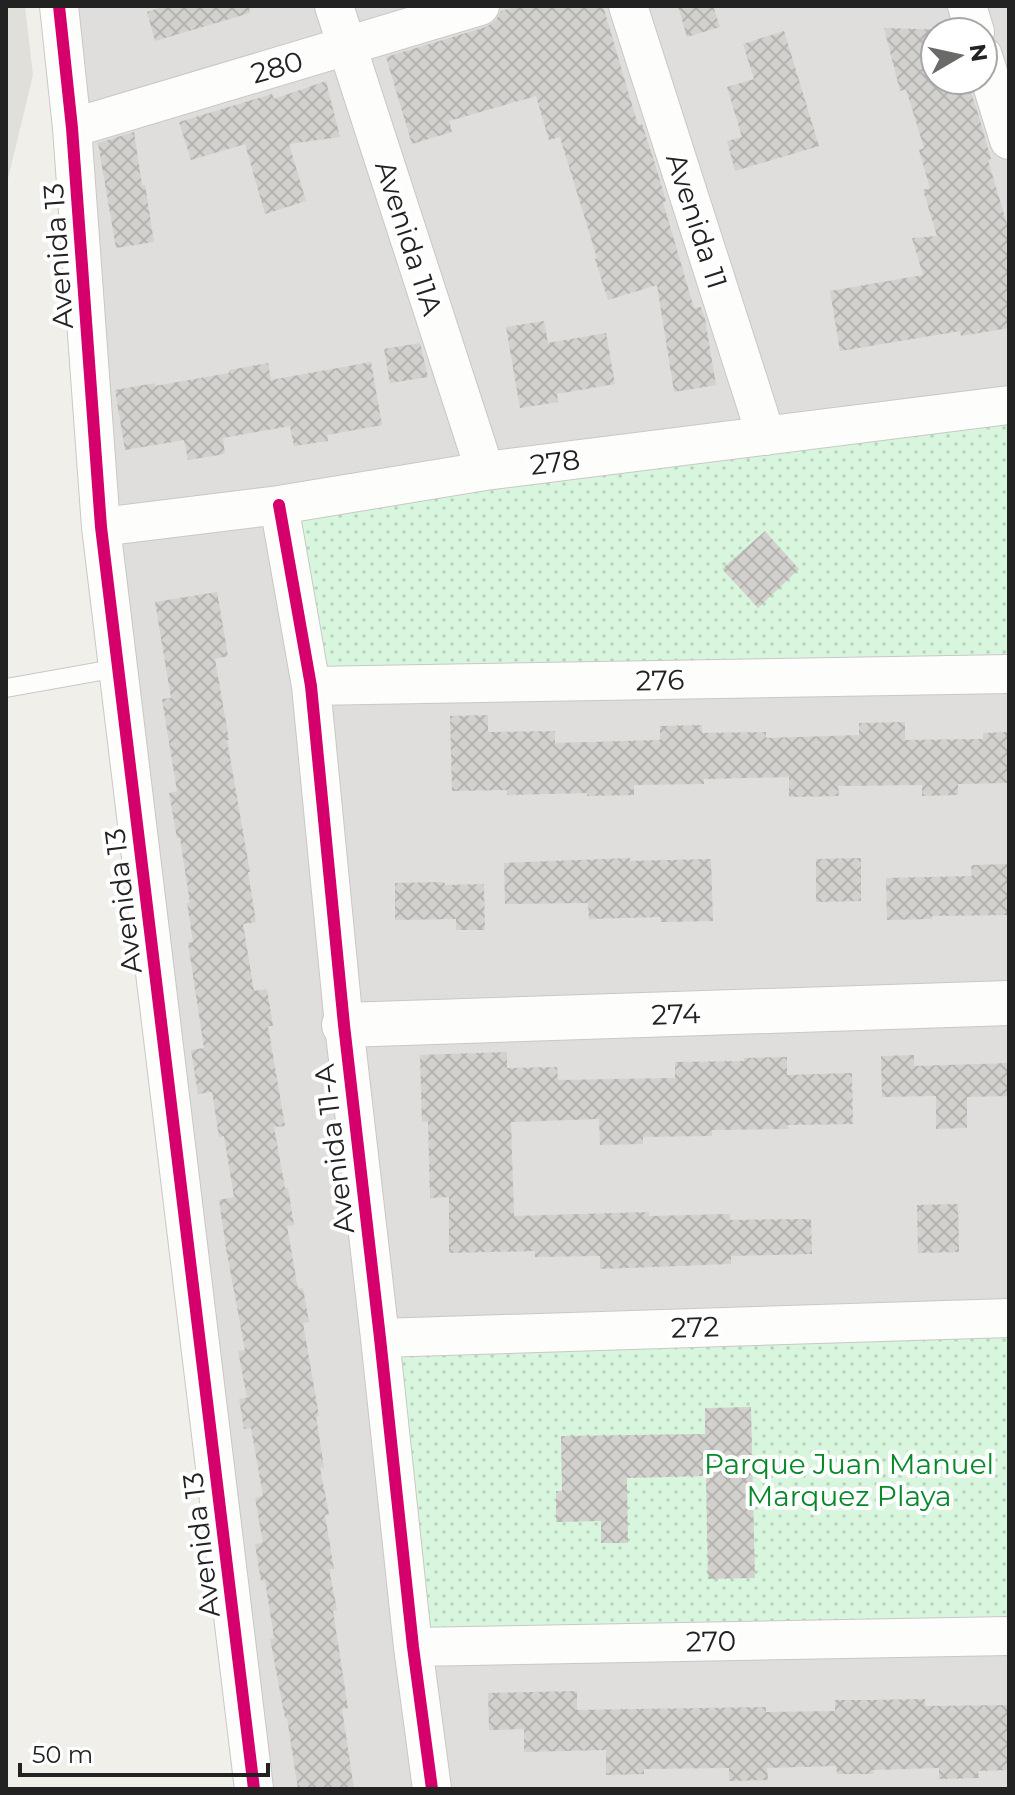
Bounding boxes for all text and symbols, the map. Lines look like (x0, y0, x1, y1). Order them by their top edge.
north arrow (919, 16, 999, 96)
text: N (964, 42, 993, 64)
street label: 280 (247, 43, 307, 91)
street label: Avenida 11 (659, 149, 735, 293)
street label: Avenida 11A (368, 156, 450, 321)
street label: Avenida 13 (36, 182, 80, 330)
street label: 278 (528, 442, 582, 482)
street label: 276 (635, 663, 685, 697)
street label: Avenida 13 (97, 826, 149, 976)
street label: 274 (651, 996, 702, 1032)
street label: Avenida 11-A (307, 1061, 361, 1236)
street label: 272 (670, 1309, 720, 1345)
park label: Parque Juan Manuel Marquez Playa (704, 1447, 994, 1513)
street label: Avenida 13 (175, 1470, 227, 1620)
street label: 270 (686, 1624, 736, 1658)
scale bar (20, 1727, 268, 1777)
text: 50 m (32, 1740, 93, 1769)

